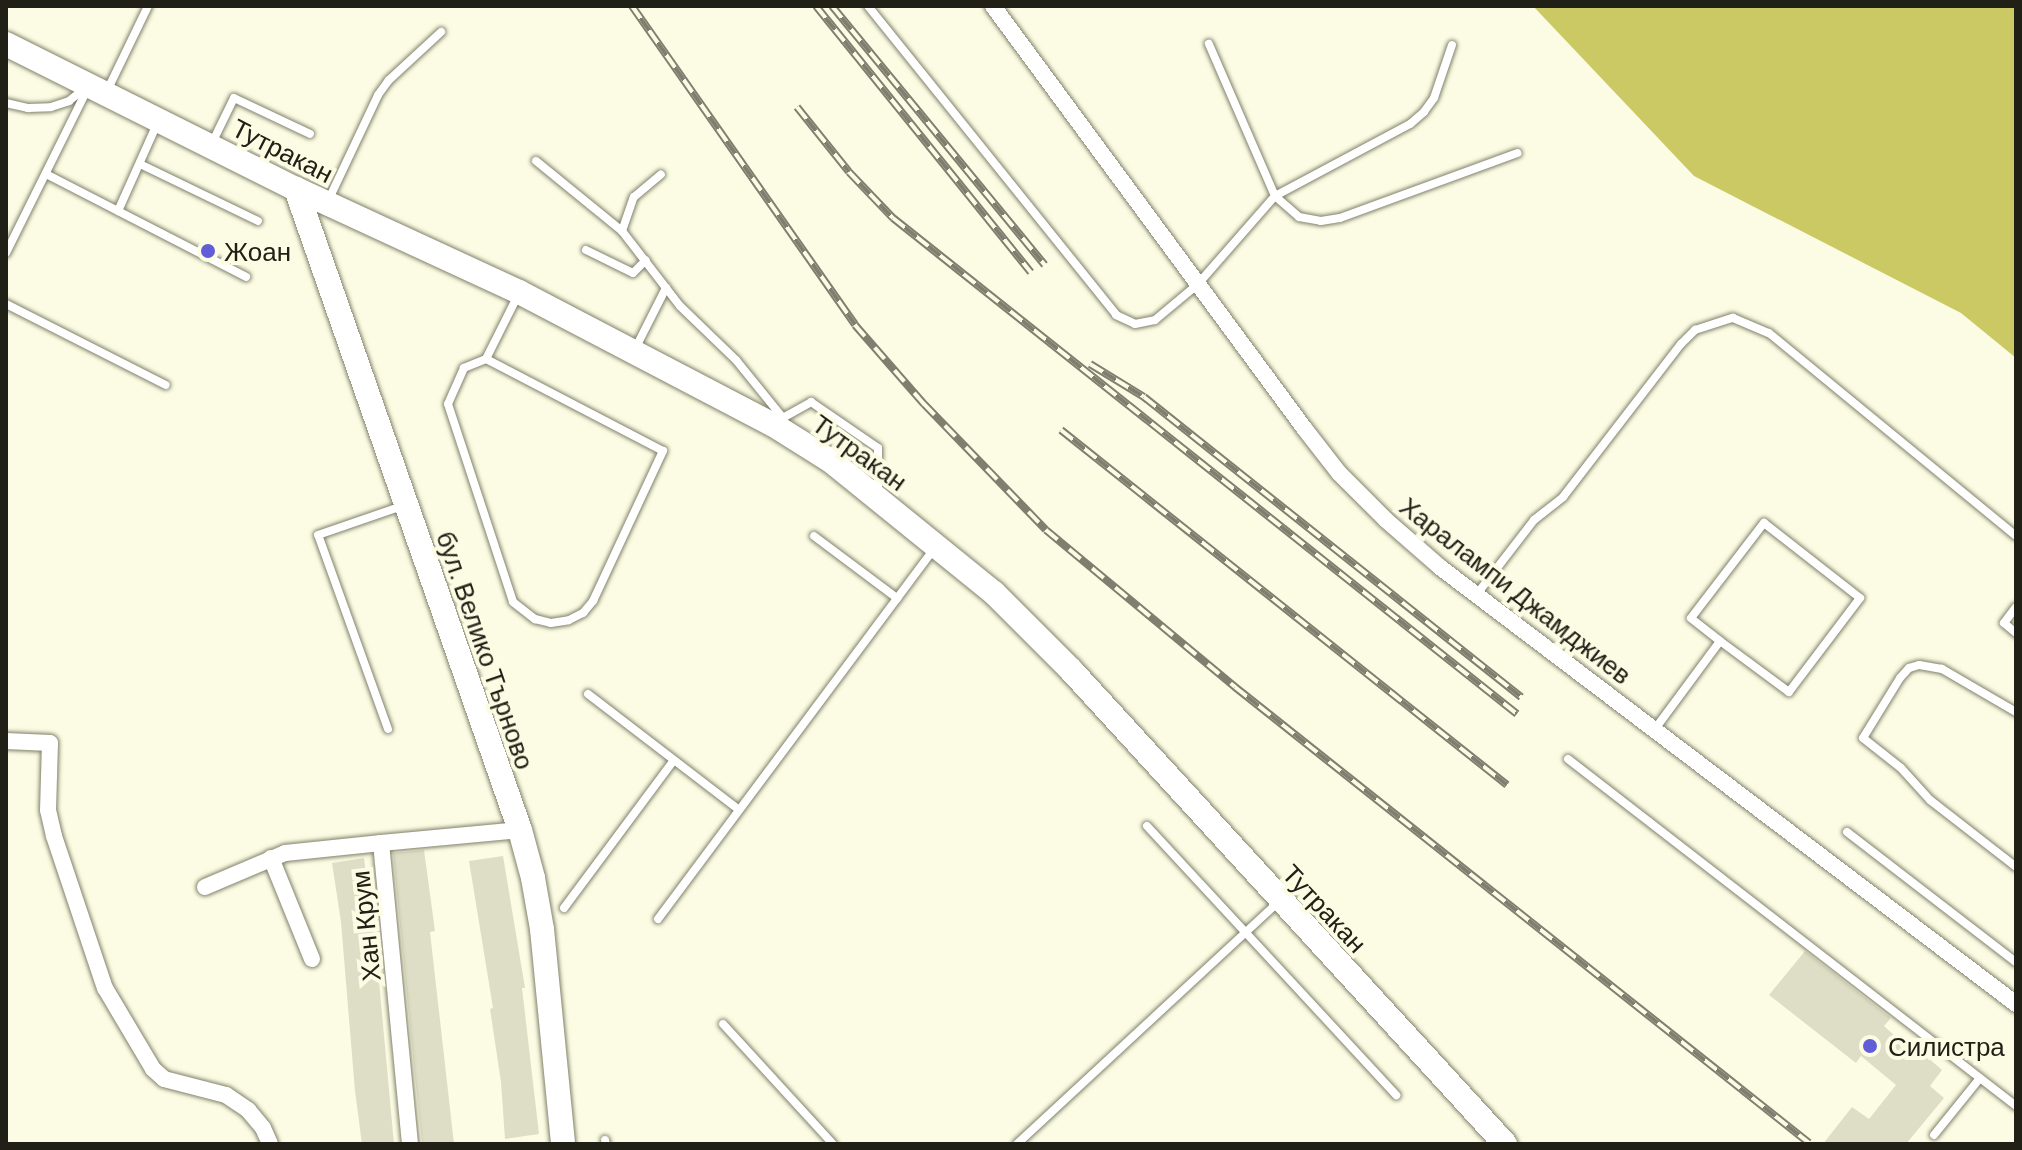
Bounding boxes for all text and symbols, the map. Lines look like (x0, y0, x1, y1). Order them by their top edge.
street label: Тутракан (227, 111, 339, 189)
place label: Жоан (224, 235, 291, 267)
marker: Жоан (199, 242, 217, 260)
street label: Тутракан (807, 407, 913, 497)
street label: Харалампи Джамджиев (1394, 490, 1638, 690)
street label: бул. Велико Търново (431, 527, 541, 773)
street label: Тутракан (1276, 857, 1374, 959)
street label: Хан Крум (344, 869, 386, 983)
place label: Силистра (1888, 1030, 2005, 1062)
marker: Силистра (1859, 1035, 1881, 1057)

